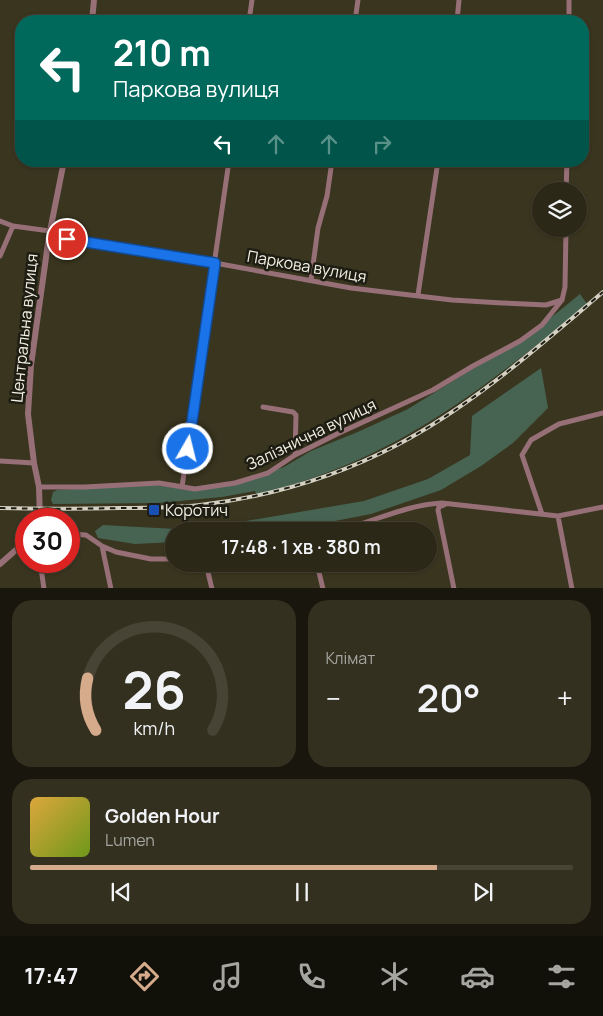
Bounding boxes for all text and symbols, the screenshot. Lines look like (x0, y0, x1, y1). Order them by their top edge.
text: 210 m (113, 29, 211, 77)
icon: left (30, 35, 95, 100)
text: Паркова вулиця (113, 74, 279, 104)
icon: left (209, 130, 237, 158)
icon: ahead (262, 130, 290, 158)
icon: ahead (315, 130, 343, 158)
icon: right (368, 130, 396, 158)
map controls (532, 182, 587, 237)
button: layers (532, 182, 587, 237)
pin (46, 218, 88, 260)
icon: arrive (53, 225, 81, 253)
street label: Паркова вулиця (245, 245, 369, 287)
street label: Центральна вулиця (5, 252, 43, 404)
street label: Залізнична вулиця (242, 393, 380, 475)
position arrow (161, 422, 213, 474)
place label: Коротич (165, 499, 228, 521)
marker: Коротич (147, 503, 161, 517)
speed limit sign: 30 (15, 508, 80, 573)
text: 17:48 · 1 хв · 380 m (221, 534, 381, 560)
text: Клімат (326, 647, 375, 669)
text: 26 (122, 654, 185, 725)
text: 20° (417, 671, 481, 723)
text: − (326, 679, 341, 717)
text: + (557, 679, 573, 717)
text: km/h (133, 716, 175, 740)
text: Golden Hour (105, 803, 219, 829)
text: Lumen (105, 829, 155, 851)
icon: previous (107, 878, 135, 906)
icon: pause (288, 878, 316, 906)
icon: next (469, 878, 497, 906)
icon: directions (127, 959, 162, 994)
icon: music (210, 959, 245, 994)
icon: phone (294, 959, 329, 994)
icon: climate (377, 959, 412, 994)
icon: car (460, 959, 495, 994)
icon: filters (544, 959, 579, 994)
text: 17:47 (24, 961, 78, 991)

